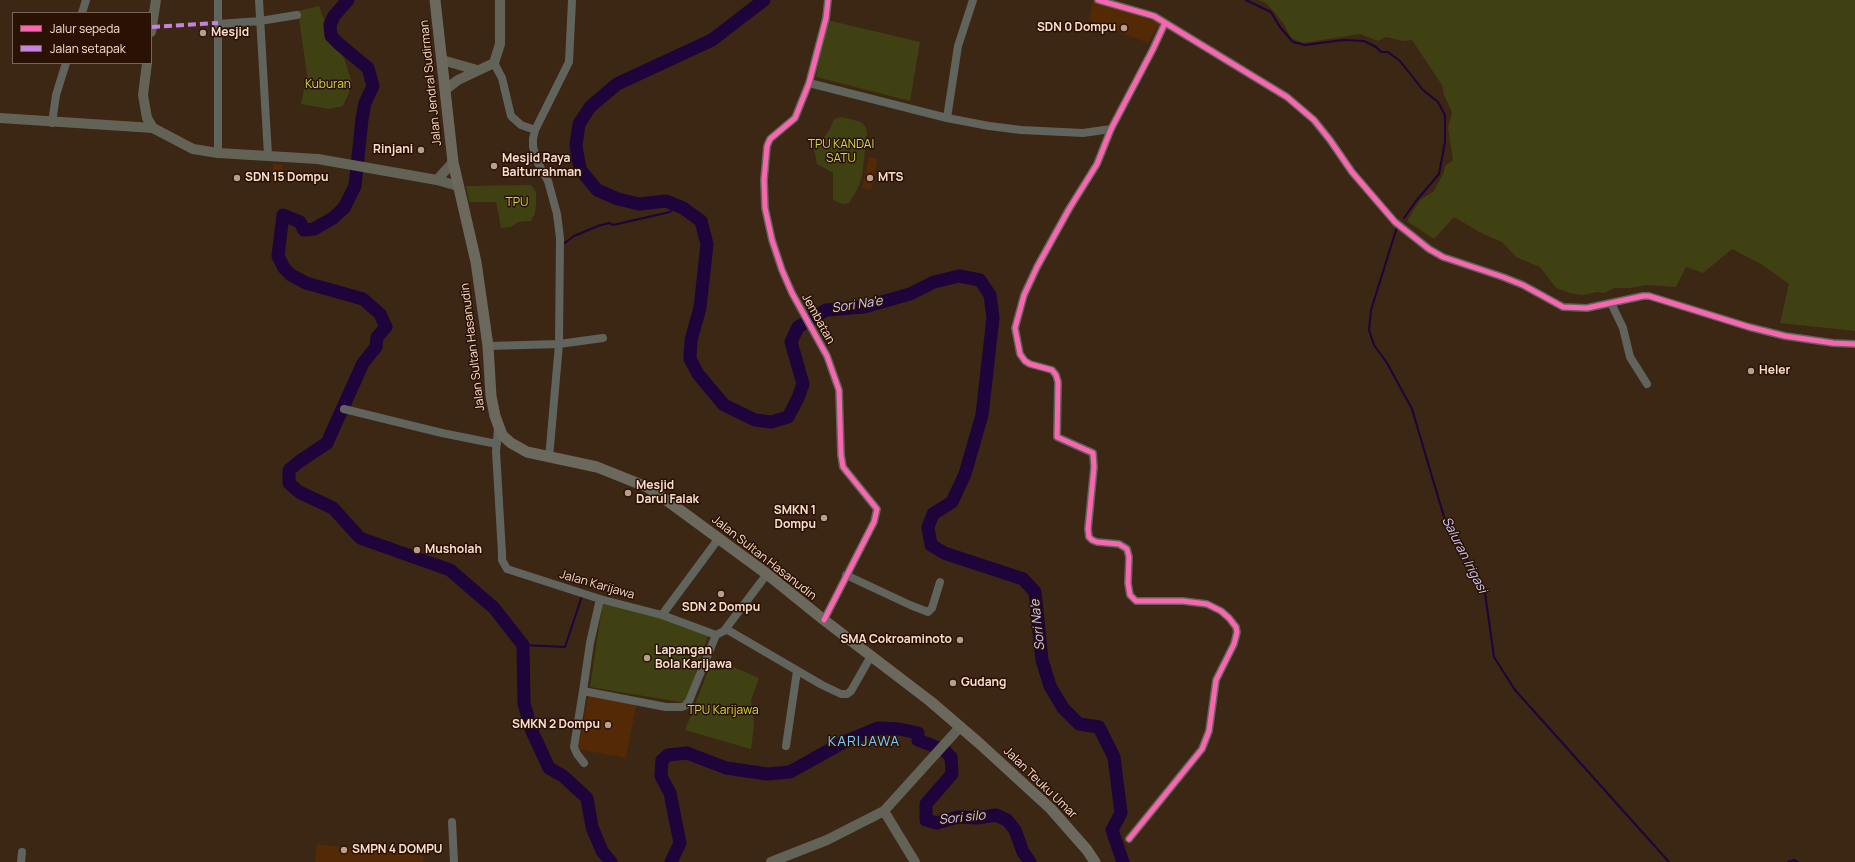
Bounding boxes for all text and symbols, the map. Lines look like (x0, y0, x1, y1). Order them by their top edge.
legend (12, 12, 152, 64)
street label: Jalan Jendral Sudirman (417, 19, 445, 147)
text: Jalur sepeda (50, 20, 120, 37)
place label: SDN 0 Dompu (1037, 21, 1116, 35)
marker: SDN 0 Dompu (1119, 23, 1129, 33)
place label: Mesjid (211, 26, 249, 40)
marker: Mesjid (198, 28, 208, 38)
text: Jalan setapak (50, 40, 126, 57)
park label: Kuburan (305, 78, 351, 92)
park label: TPU KANDAI SATU (808, 138, 874, 166)
place label: Rinjani (373, 143, 413, 157)
marker: Rinjani (416, 145, 426, 155)
place label: Mesjid Raya Baiturrahman (502, 152, 582, 180)
marker: Mesjid Raya Baiturrahman (489, 161, 499, 171)
place label: SDN 15 Dompu (245, 171, 329, 185)
place label: MTS (878, 171, 903, 185)
marker: SDN 15 Dompu (232, 173, 242, 183)
marker: MTS (865, 173, 875, 183)
park label: TPU (506, 196, 528, 210)
street label: Jalan Sultan Hasanudin (458, 282, 488, 412)
street label: Jembatan (798, 291, 838, 347)
water label: Sori Na'e (830, 293, 884, 317)
place label: Heler (1759, 364, 1790, 378)
marker: Heler (1746, 366, 1756, 376)
place label: Mesjid Darul Falak (636, 479, 699, 507)
marker: Mesjid Darul Falak (623, 488, 633, 498)
place label: SMKN 1 Dompu (774, 504, 816, 532)
street label: Jalan Sultan Hasanudin (709, 513, 819, 603)
marker: SMKN 1 Dompu (819, 513, 829, 523)
water label: Saluran Irigasi (1438, 514, 1490, 596)
place label: Musholah (425, 543, 482, 557)
marker: Musholah (412, 545, 422, 555)
street label: Jalan Karijawa (558, 567, 636, 603)
marker: SDN 2 Dompu (716, 589, 726, 599)
water label: Sori Na'e (1028, 599, 1048, 651)
place label: SDN 2 Dompu (682, 601, 760, 615)
place label: SMA Cokroaminoto (840, 633, 952, 647)
marker: SMA Cokroaminoto (955, 635, 965, 645)
place label: Lapangan Bola Karijawa (655, 644, 732, 672)
marker: Lapangan Bola Karijawa (642, 653, 652, 663)
place label: Gudang (961, 676, 1007, 690)
marker: Gudang (948, 678, 958, 688)
park label: TPU Karijawa (687, 704, 759, 718)
place label: SMKN 2 Dompu (512, 718, 600, 732)
marker: SMKN 2 Dompu (603, 720, 613, 730)
district label: KARIJAWA (828, 734, 900, 750)
street label: Jalan Teuku Umar (1000, 744, 1080, 822)
water label: Sori silo (938, 808, 986, 828)
place label: SMPN 4 DOMPU (352, 843, 442, 857)
marker: SMPN 4 DOMPU (339, 845, 349, 855)

